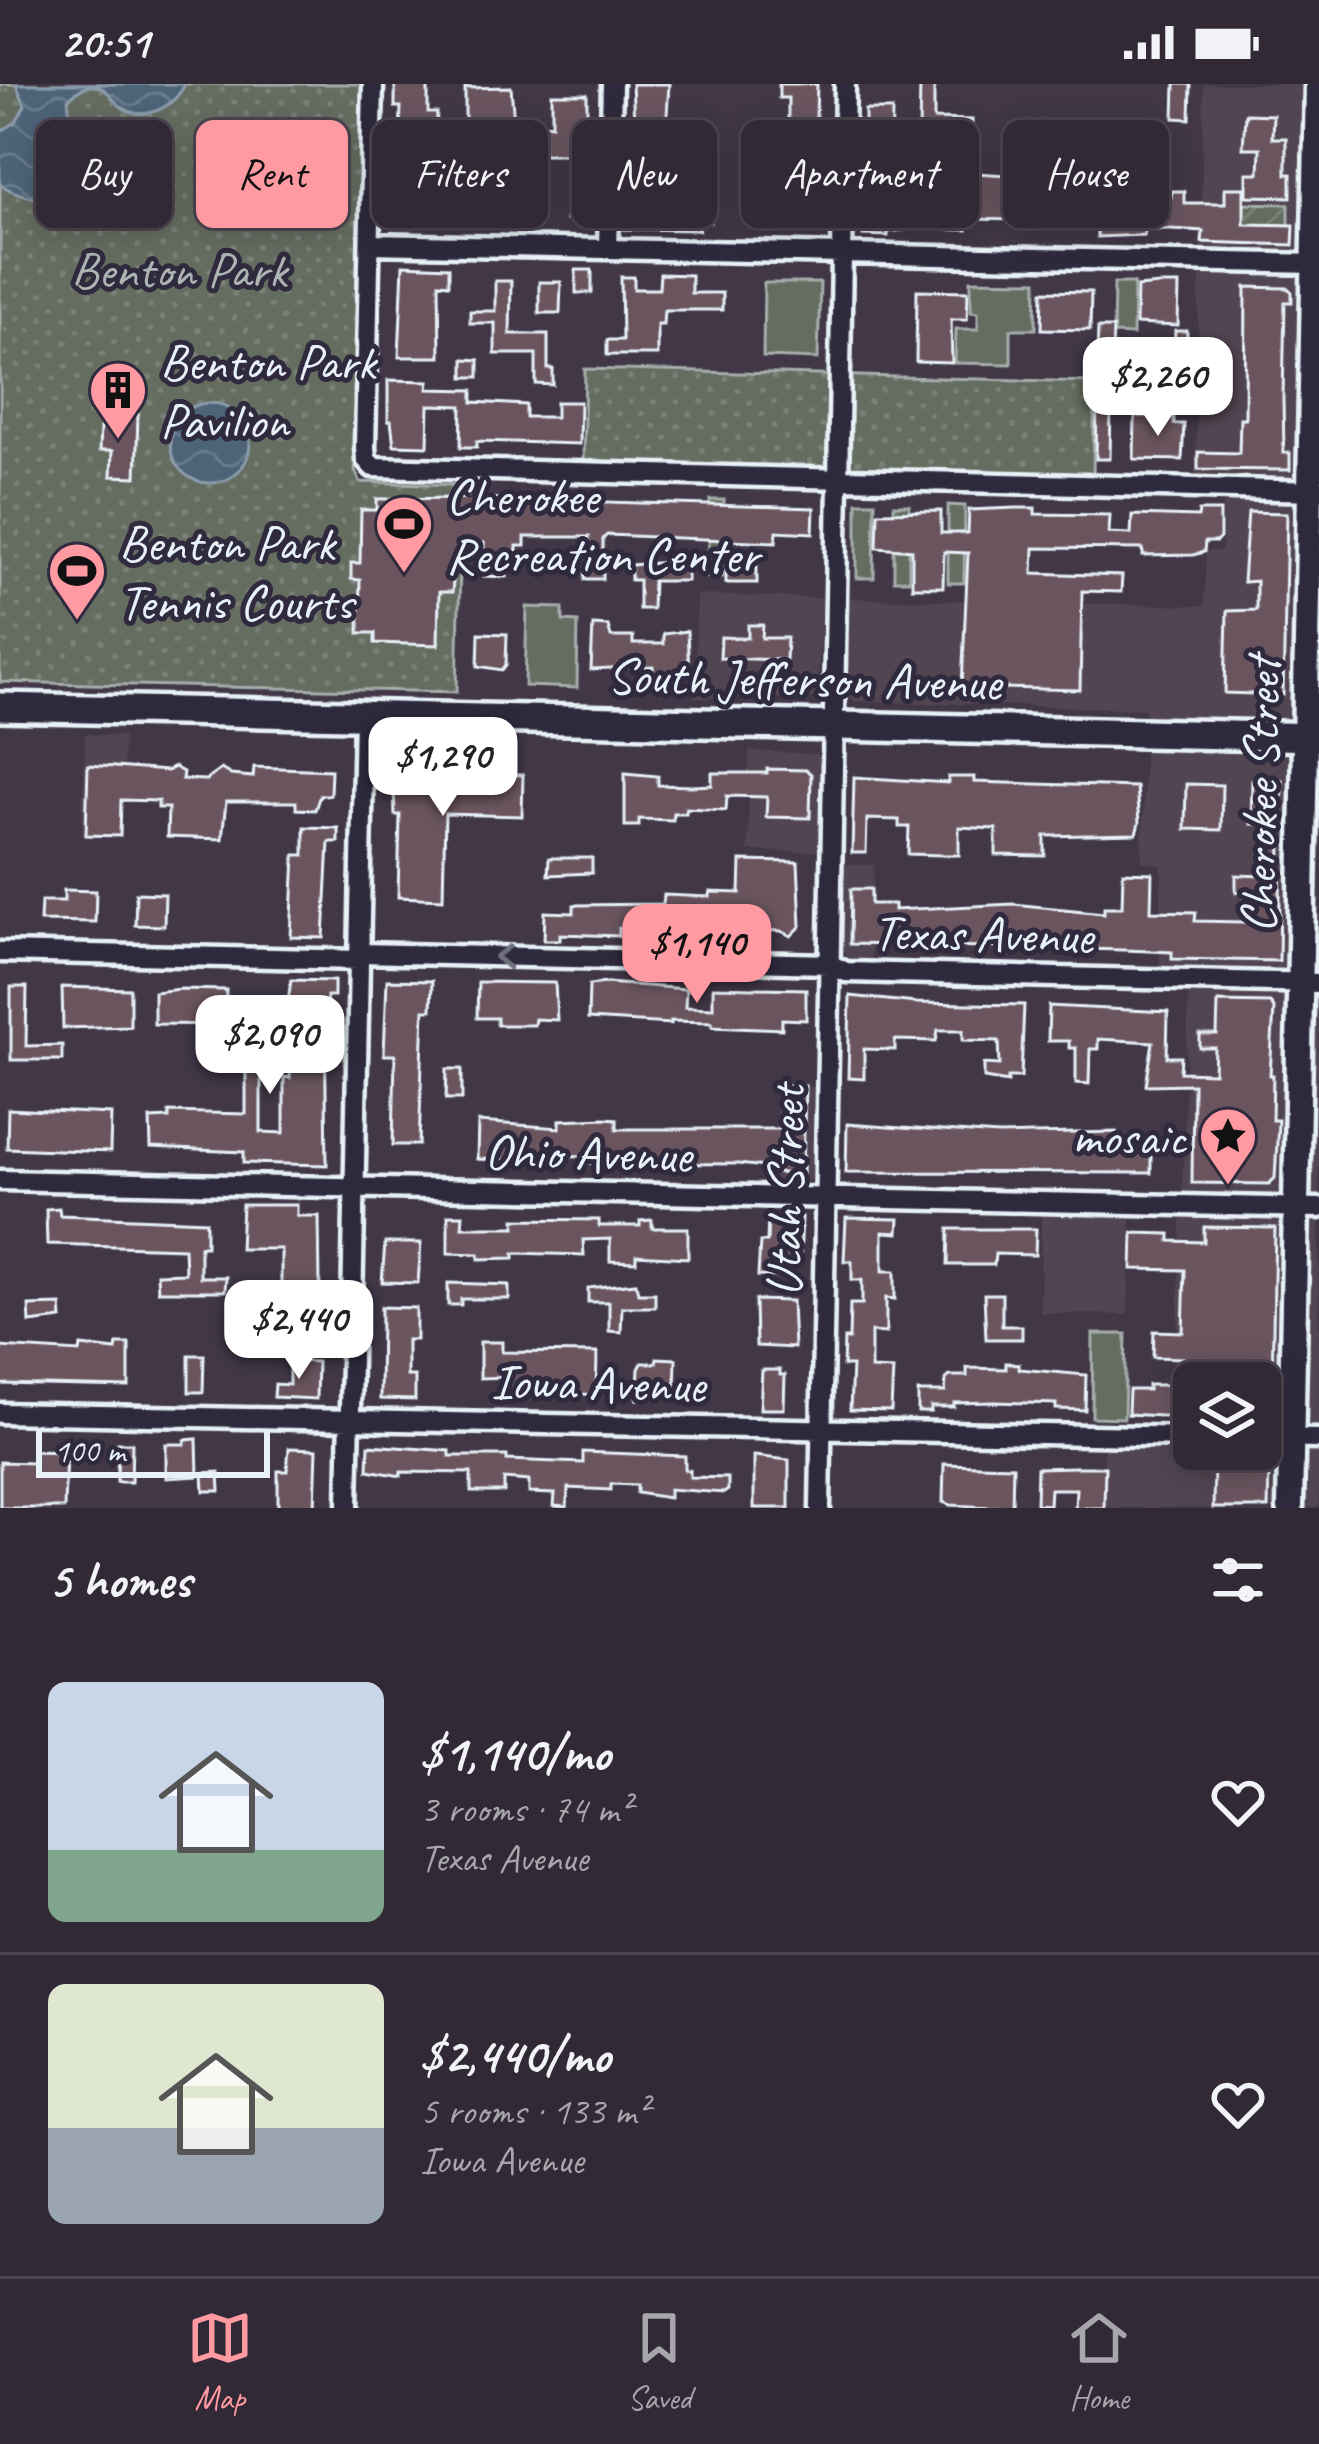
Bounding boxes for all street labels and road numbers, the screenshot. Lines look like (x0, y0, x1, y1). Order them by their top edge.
street label: South Jefferson Avenue (607, 644, 1005, 714)
street label: Cherokee Street (1226, 650, 1295, 933)
street label: Texas Avenue (872, 900, 1097, 968)
street label: Utah Street (751, 1079, 819, 1297)
street label: Ohio Avenue (484, 1119, 695, 1187)
street label: Iowa Avenue (490, 1349, 709, 1417)

